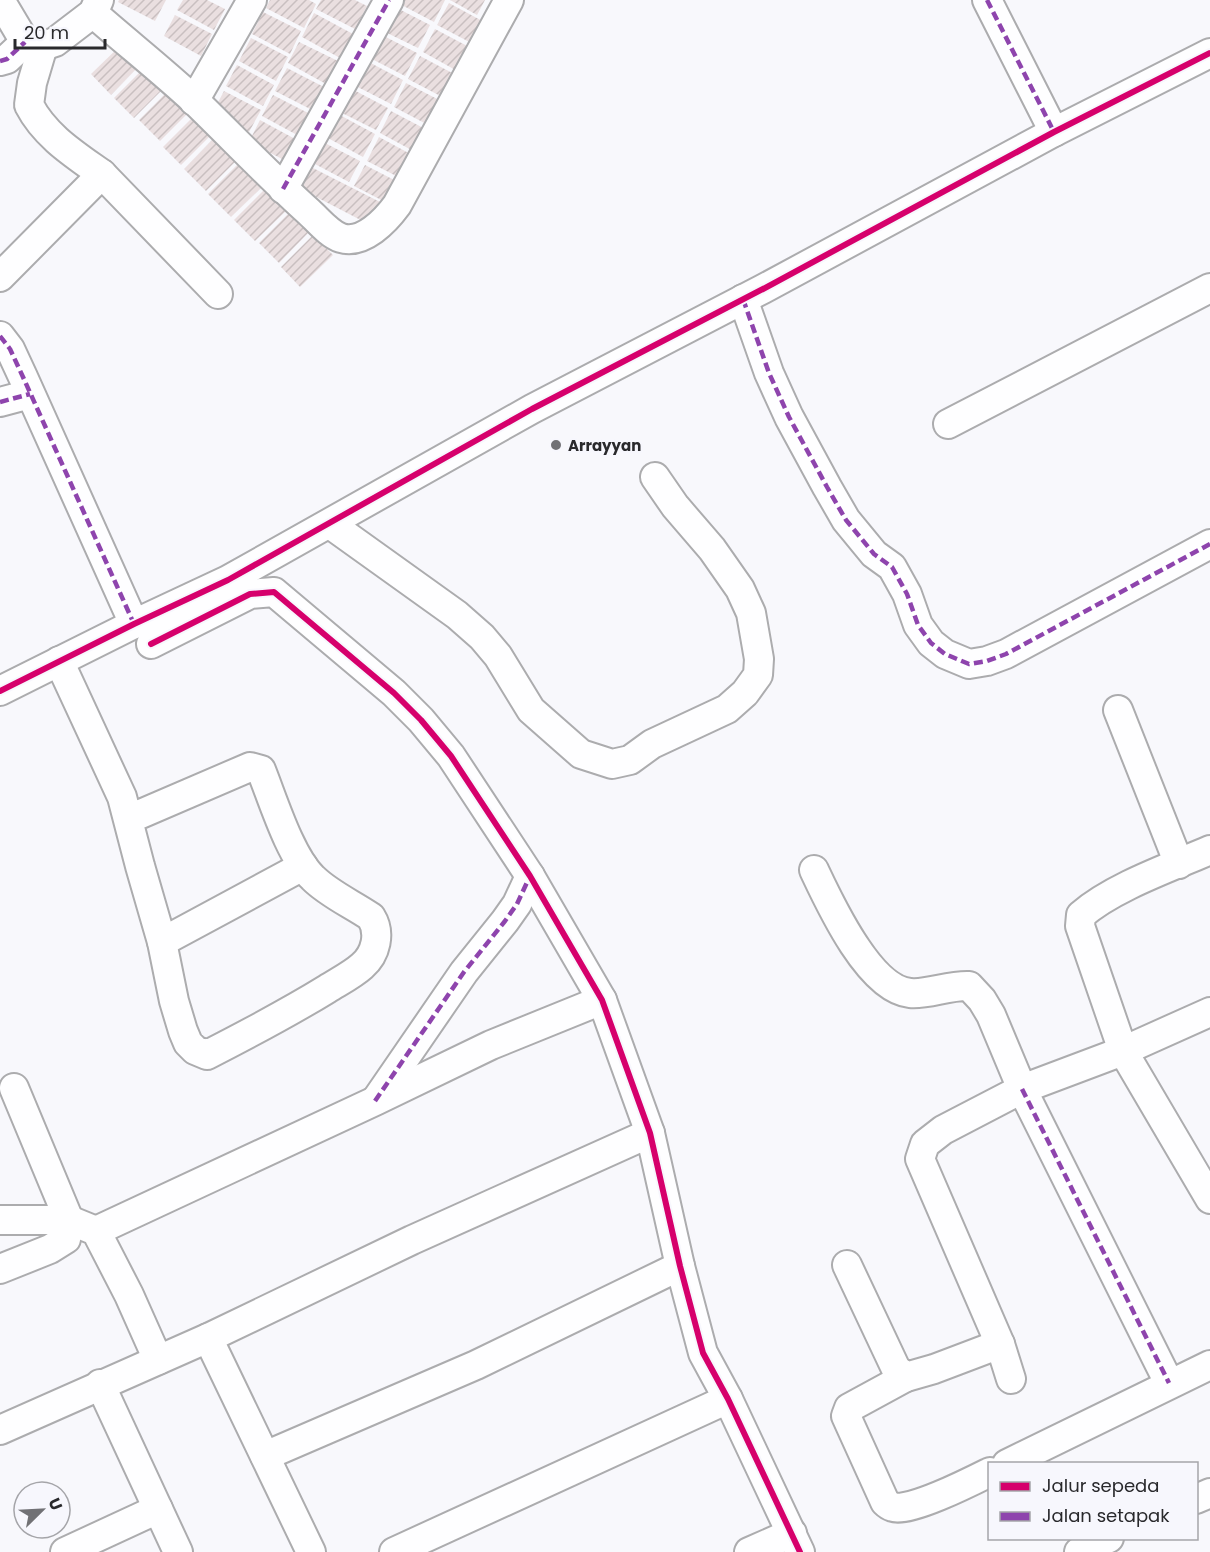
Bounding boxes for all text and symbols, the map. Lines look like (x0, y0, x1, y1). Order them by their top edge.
scale bar (15, 12, 105, 50)
text: 20 m (24, 20, 69, 45)
place label: Arrayyan (568, 435, 641, 456)
marker: Arrayyan (549, 438, 563, 452)
legend (988, 1462, 1198, 1540)
text: Jalur sepeda (1042, 1473, 1159, 1498)
north arrow (12, 1480, 72, 1540)
text: U (42, 1494, 68, 1514)
text: Jalan setapak (1042, 1503, 1170, 1528)

